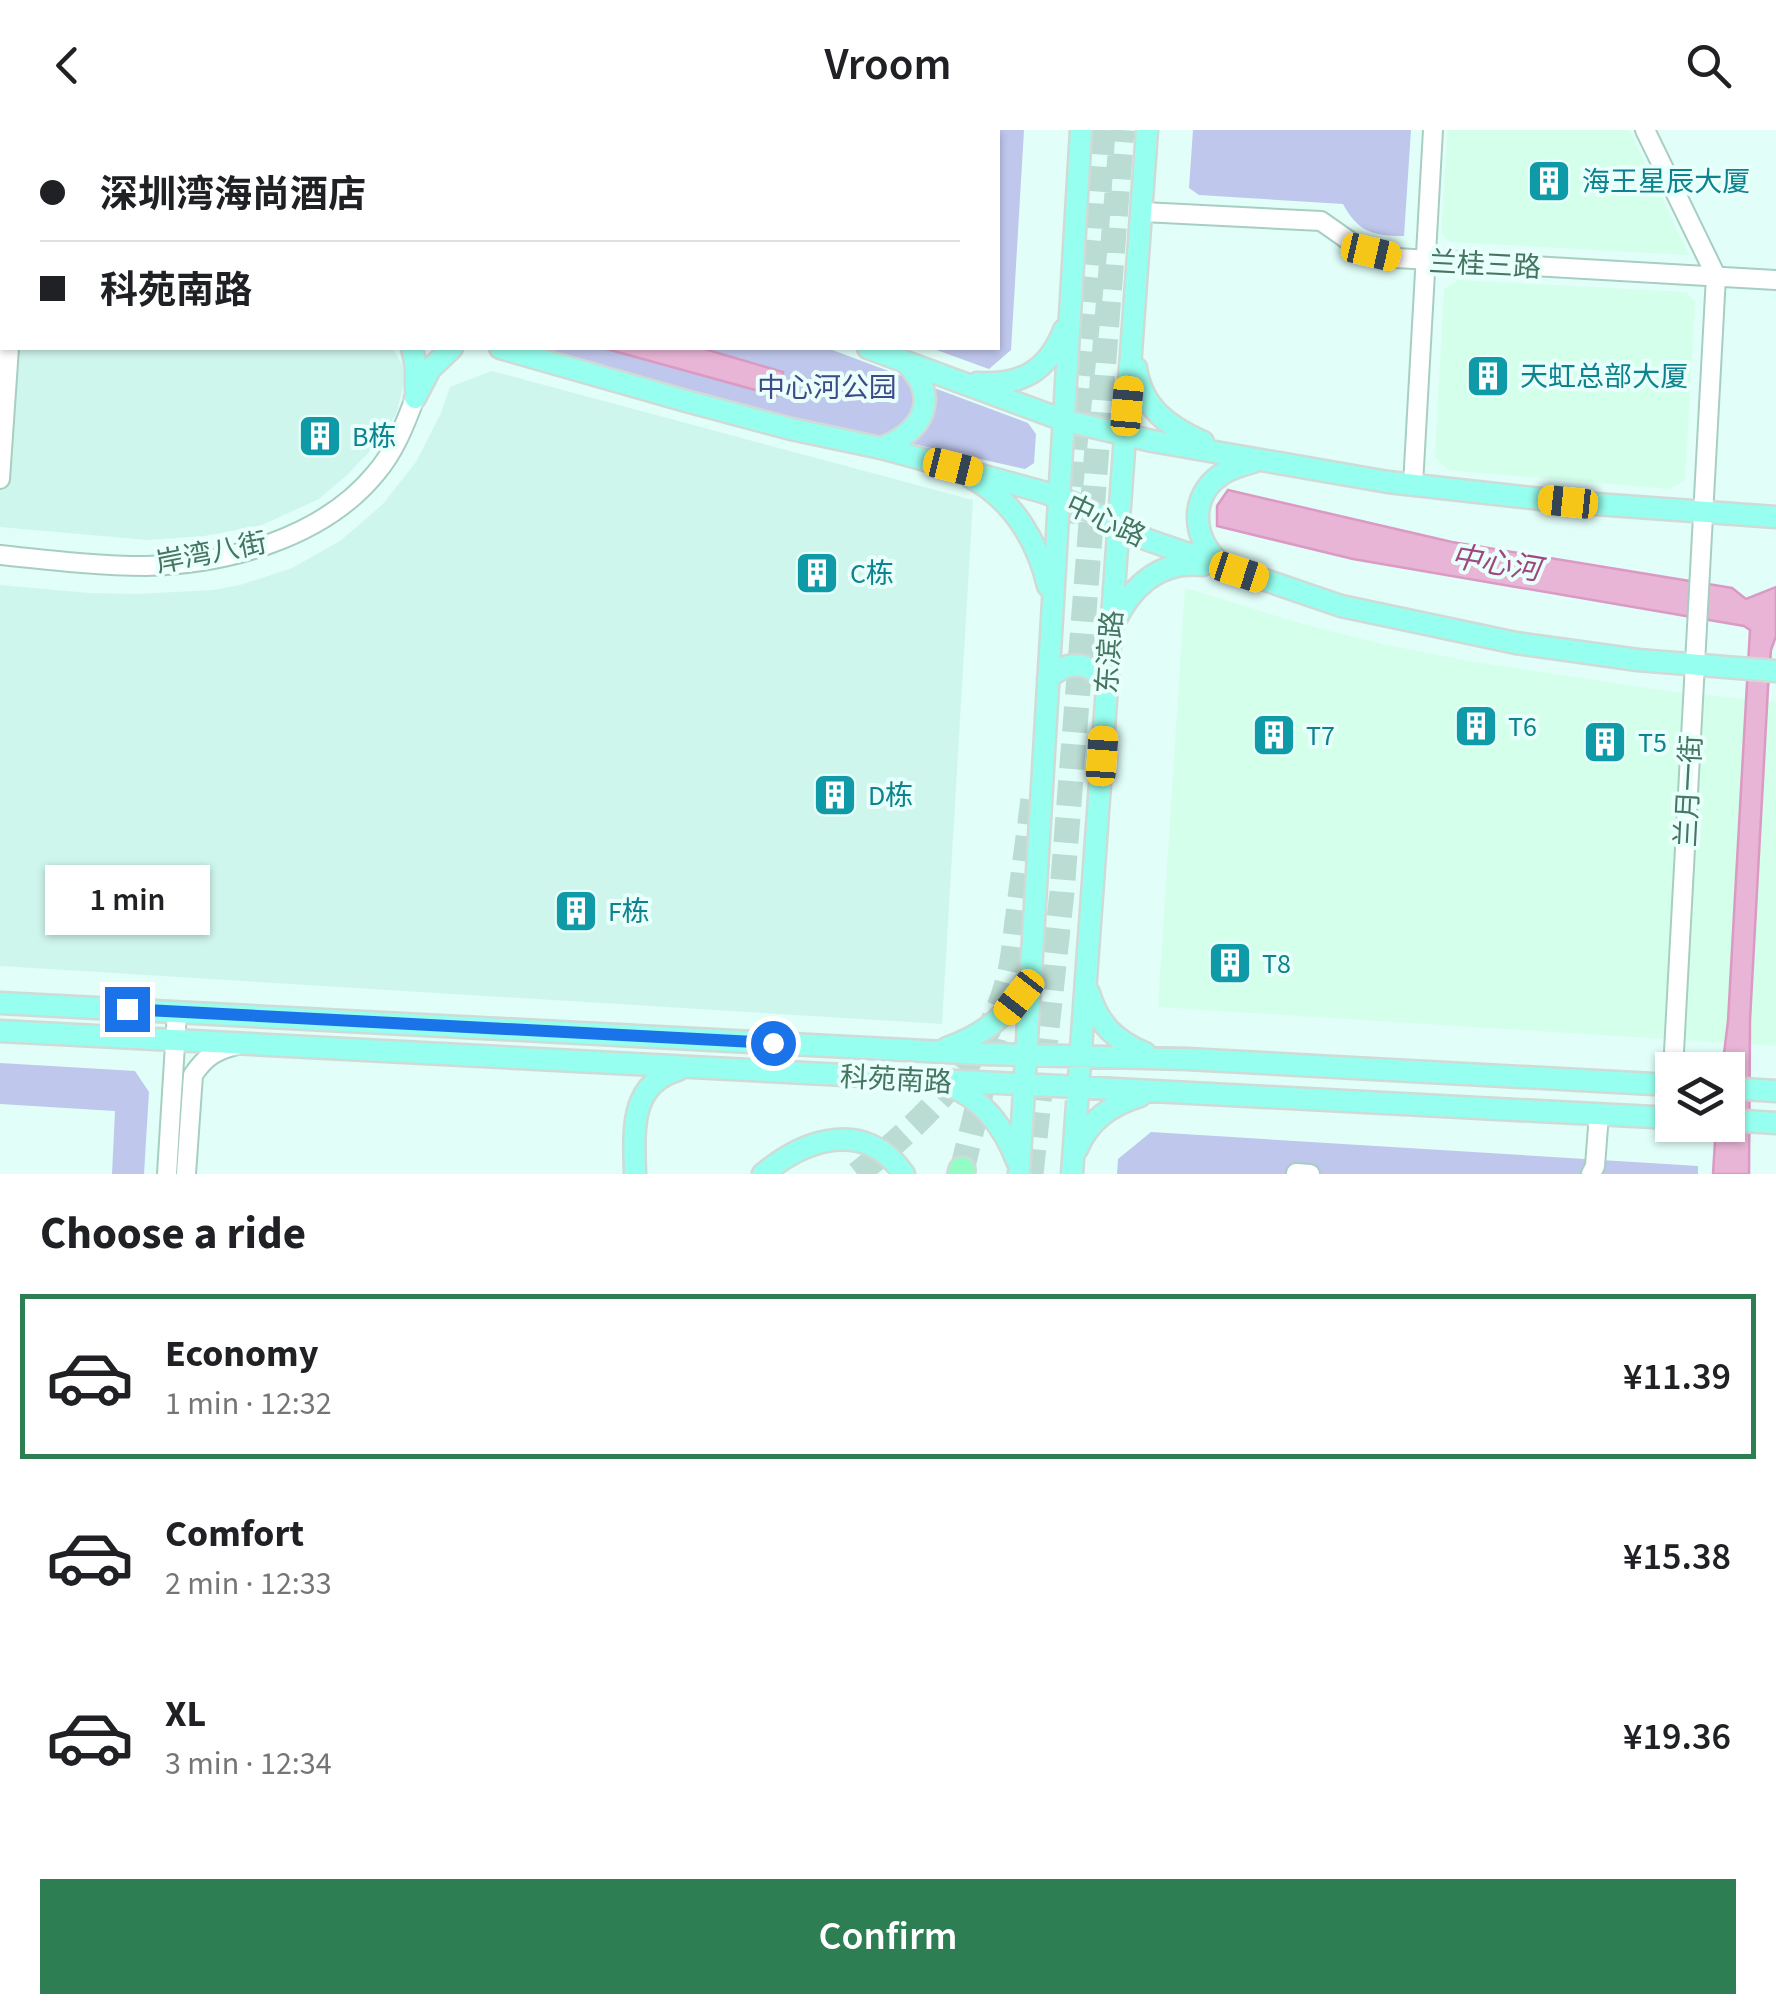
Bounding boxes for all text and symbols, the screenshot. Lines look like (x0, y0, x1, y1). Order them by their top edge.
text: Vroom (825, 33, 951, 97)
icon: back (40, 38, 95, 93)
icon: search (1681, 38, 1736, 93)
building icon: 海王星辰大厦 (1526, 158, 1572, 204)
place label: 海王星辰大厦 (1582, 162, 1750, 202)
text: 深圳湾海尚酒店 (100, 168, 366, 222)
car (1338, 231, 1404, 273)
street label: 兰桂三路 (1428, 242, 1542, 288)
text: 科苑南路 (100, 264, 252, 318)
building icon: 天虹总部大厦 (1465, 353, 1511, 399)
place label: 天虹总部大厦 (1520, 357, 1688, 397)
park label: 中心河公园 (757, 368, 897, 408)
car (1109, 375, 1145, 437)
building icon: B栋 (297, 413, 343, 459)
place label: B栋 (352, 417, 396, 457)
car (920, 445, 986, 489)
car (1537, 484, 1599, 520)
street label: 中心路 (1059, 485, 1152, 557)
street label: 岸湾八街 (152, 523, 270, 583)
water label: 中心河 (1448, 535, 1549, 593)
car (1206, 548, 1272, 596)
building icon: C栋 (794, 550, 840, 596)
place label: C栋 (850, 554, 894, 594)
street label: 东滨路 (1087, 609, 1133, 695)
building icon: T6 (1453, 703, 1499, 749)
place label: T6 (1508, 707, 1537, 747)
building icon: T7 (1251, 712, 1297, 758)
place label: T7 (1306, 716, 1335, 756)
building icon: T5 (1582, 719, 1628, 765)
place label: T5 (1638, 723, 1667, 763)
car (1085, 725, 1119, 787)
street label: 兰月一街 (1666, 734, 1712, 848)
building icon: D栋 (812, 772, 858, 818)
place label: D栋 (868, 776, 913, 816)
callout: 1 min (44, 864, 210, 934)
text: 1 min (89, 877, 166, 923)
building icon: F栋 (553, 888, 599, 934)
place label: F栋 (608, 892, 650, 932)
building icon: T8 (1207, 940, 1253, 986)
place label: T8 (1262, 944, 1291, 984)
car (989, 964, 1049, 1030)
route end (105, 987, 150, 1032)
route start (751, 1021, 796, 1066)
map controls (1655, 1052, 1745, 1142)
button: layers (1655, 1052, 1745, 1142)
street label: 科苑南路 (839, 1057, 953, 1103)
text: Choose a ride (40, 1202, 306, 1266)
text: Economy (165, 1327, 318, 1381)
icon: car (45, 1332, 135, 1422)
text: ¥11.39 (1623, 1350, 1731, 1404)
text: 1 min · 12:32 (165, 1381, 332, 1427)
text: Comfort (165, 1507, 304, 1561)
icon: car (45, 1512, 135, 1602)
text: ¥15.38 (1623, 1530, 1731, 1584)
text: 2 min · 12:33 (165, 1561, 332, 1607)
text: XL (165, 1687, 206, 1741)
icon: car (45, 1692, 135, 1782)
text: ¥19.36 (1623, 1710, 1731, 1764)
text: 3 min · 12:34 (165, 1741, 332, 1787)
button: Confirm (40, 1879, 1736, 1994)

